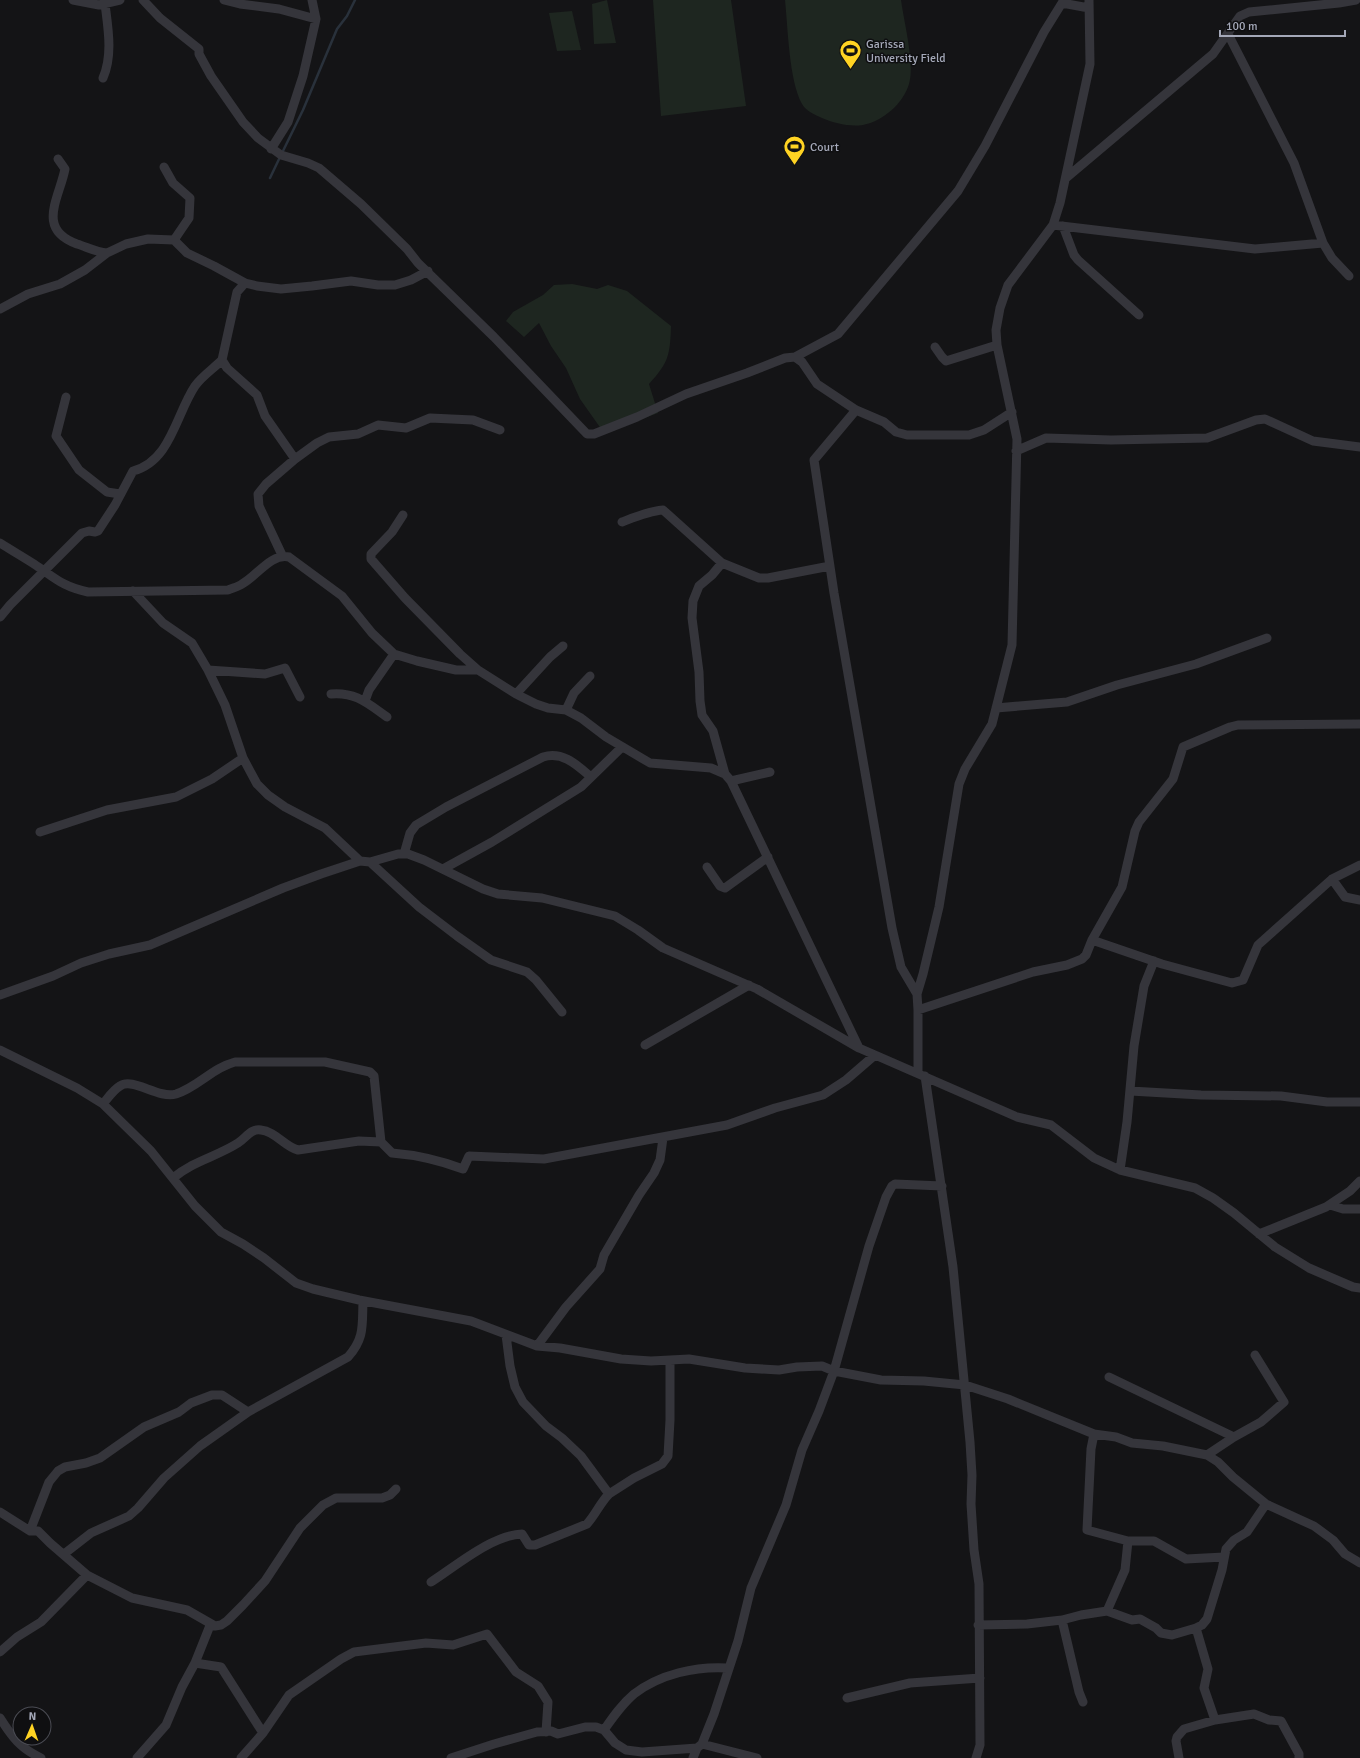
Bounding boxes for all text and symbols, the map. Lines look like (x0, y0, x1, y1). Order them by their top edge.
scale bar (1220, 12, 1345, 38)
text: 100 m (1226, 19, 1258, 34)
place label: Garissa University Field (866, 37, 946, 66)
sports icon: Garissa University Field (838, 38, 864, 71)
sports icon: Court (782, 134, 808, 167)
place label: Court (810, 140, 839, 155)
north arrow (12, 1706, 52, 1746)
text: N (28, 1710, 36, 1723)

